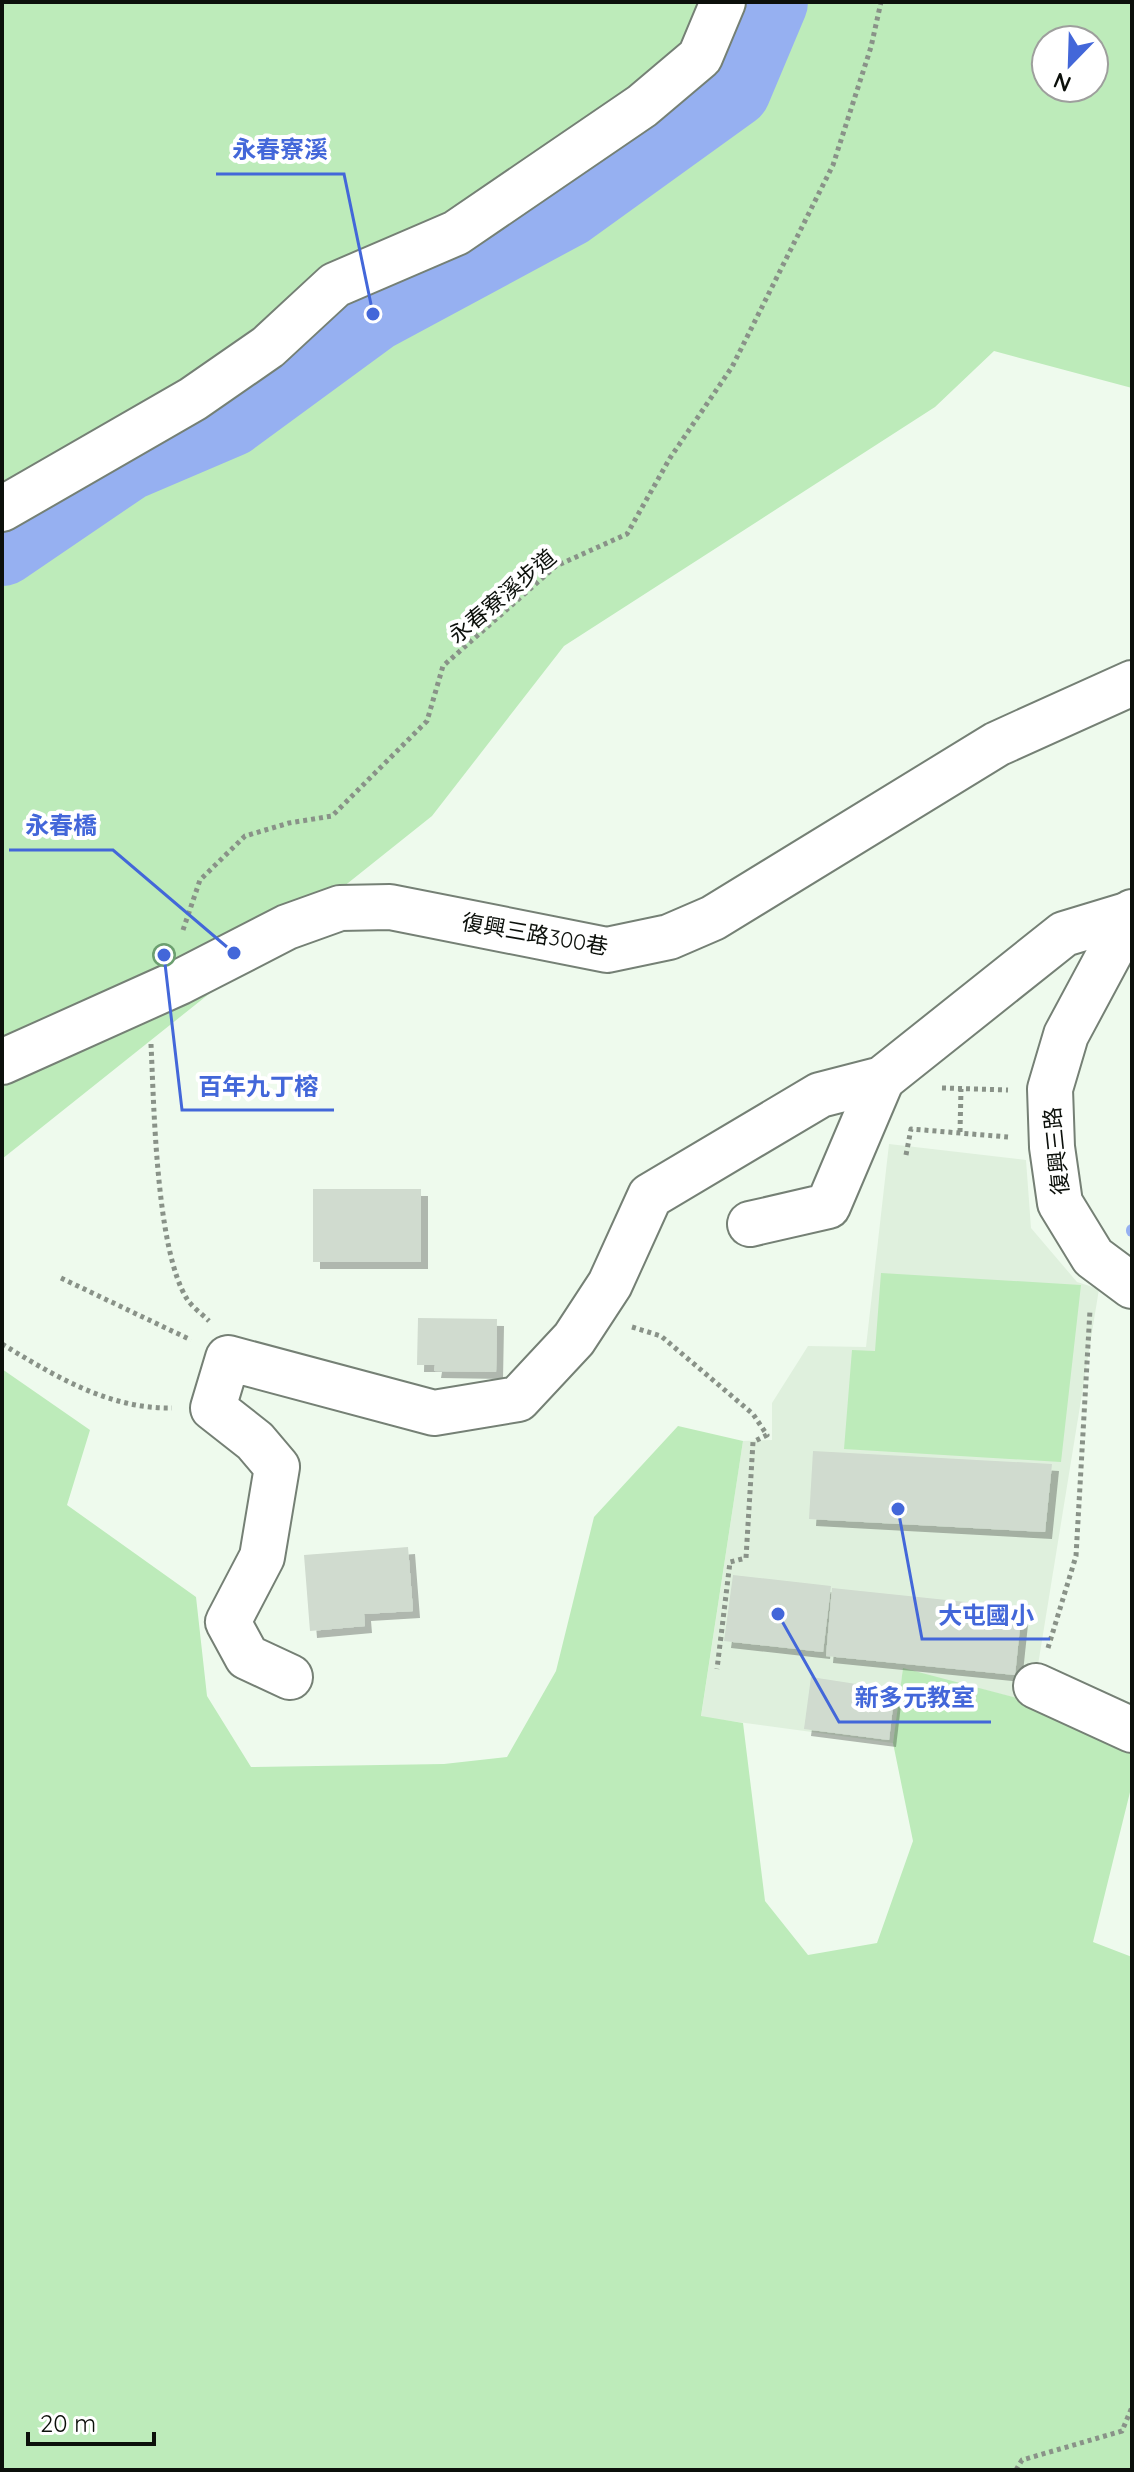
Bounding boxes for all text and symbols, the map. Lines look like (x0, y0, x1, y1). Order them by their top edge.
north arrow (1030, 24, 1110, 104)
text: N (1049, 66, 1075, 98)
callout: 永春寮溪 (216, 126, 344, 174)
text: 永春寮溪 (232, 134, 328, 164)
street label: 永春寮溪步道 (442, 543, 562, 649)
callout: 永春橋 (9, 802, 113, 850)
text: 永春橋 (25, 810, 97, 840)
street label: 復興三路300巷 (460, 907, 610, 961)
callout: 百年九丁榕 (182, 1062, 334, 1110)
text: 百年九丁榕 (198, 1071, 318, 1101)
street label: 復興三路 (1037, 1106, 1075, 1196)
callout: 大屯國小 (922, 1591, 1050, 1639)
text: 大屯國小 (938, 1600, 1034, 1630)
callout: 新多元教室 (839, 1674, 991, 1722)
text: 新多元教室 (855, 1682, 975, 1712)
scale bar (28, 2396, 154, 2446)
text: 20 m (40, 2408, 96, 2438)

